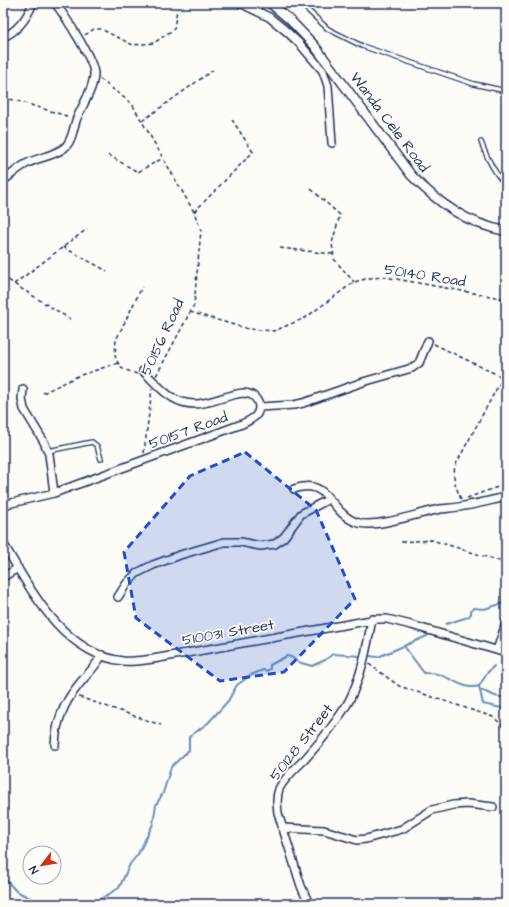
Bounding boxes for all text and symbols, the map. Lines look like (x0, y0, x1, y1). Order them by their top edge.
street label: Wanda Cele Road (345, 68, 434, 177)
street label: 50140 Road (383, 259, 467, 292)
street label: 50156 Road (136, 295, 190, 379)
street label: 50157 Road (146, 406, 231, 454)
street label: 510031 Street (180, 614, 276, 651)
street label: 50128 Street (265, 699, 338, 785)
north arrow (22, 845, 62, 885)
text: N (26, 863, 42, 877)

